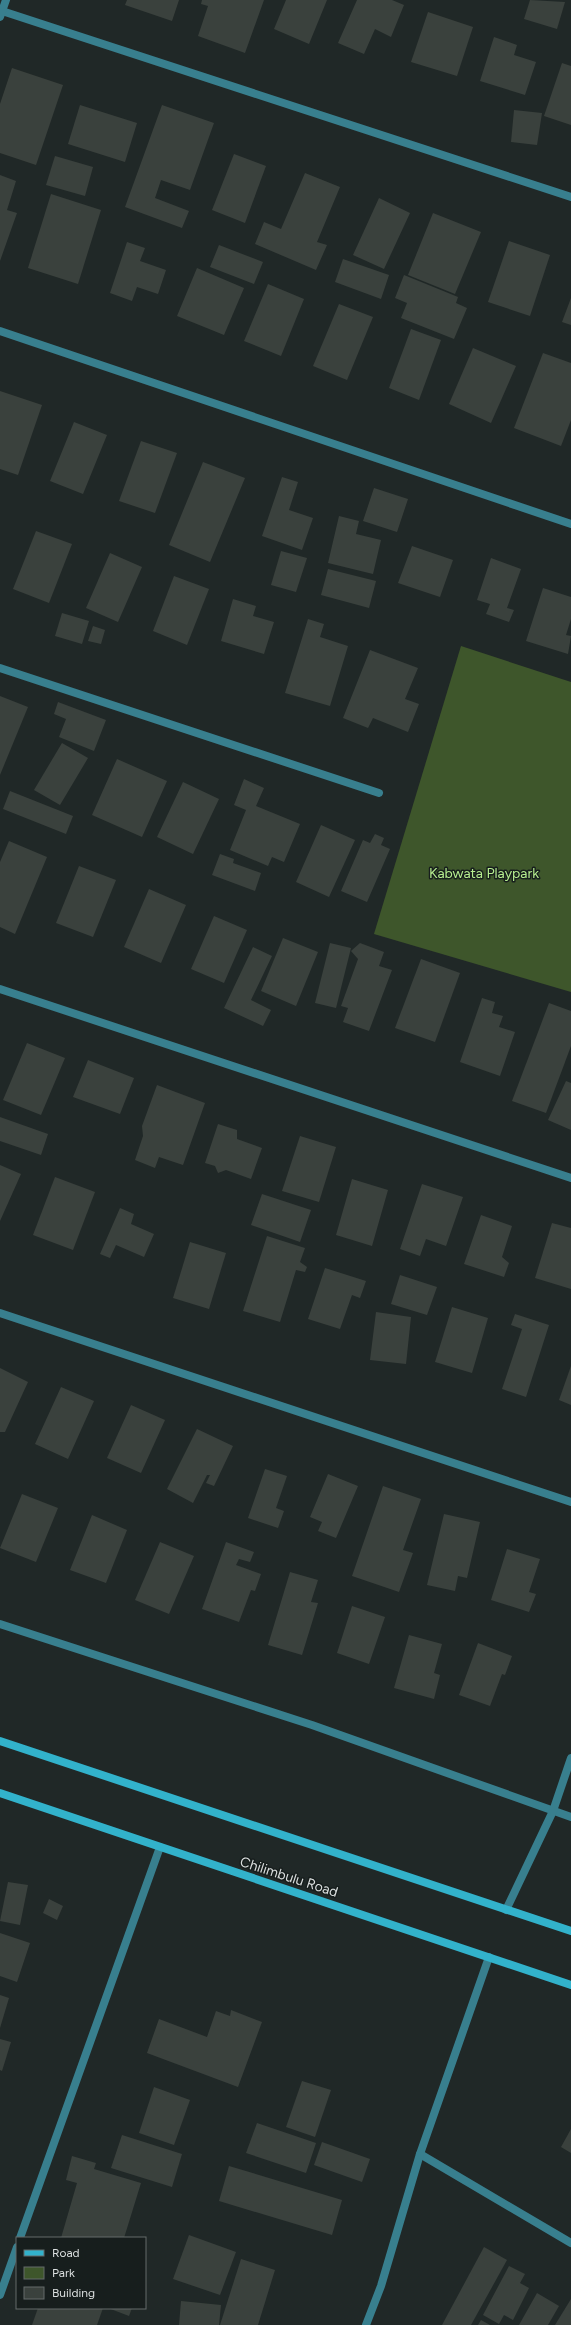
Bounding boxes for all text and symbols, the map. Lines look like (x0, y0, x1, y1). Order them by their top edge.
park label: Kabwata Playpark (429, 865, 539, 882)
street label: Chilimbulu Road (238, 1853, 340, 1901)
legend (16, 2237, 146, 2309)
text: Road (52, 2246, 80, 2260)
text: Park (52, 2266, 75, 2280)
text: Building (52, 2286, 95, 2300)

